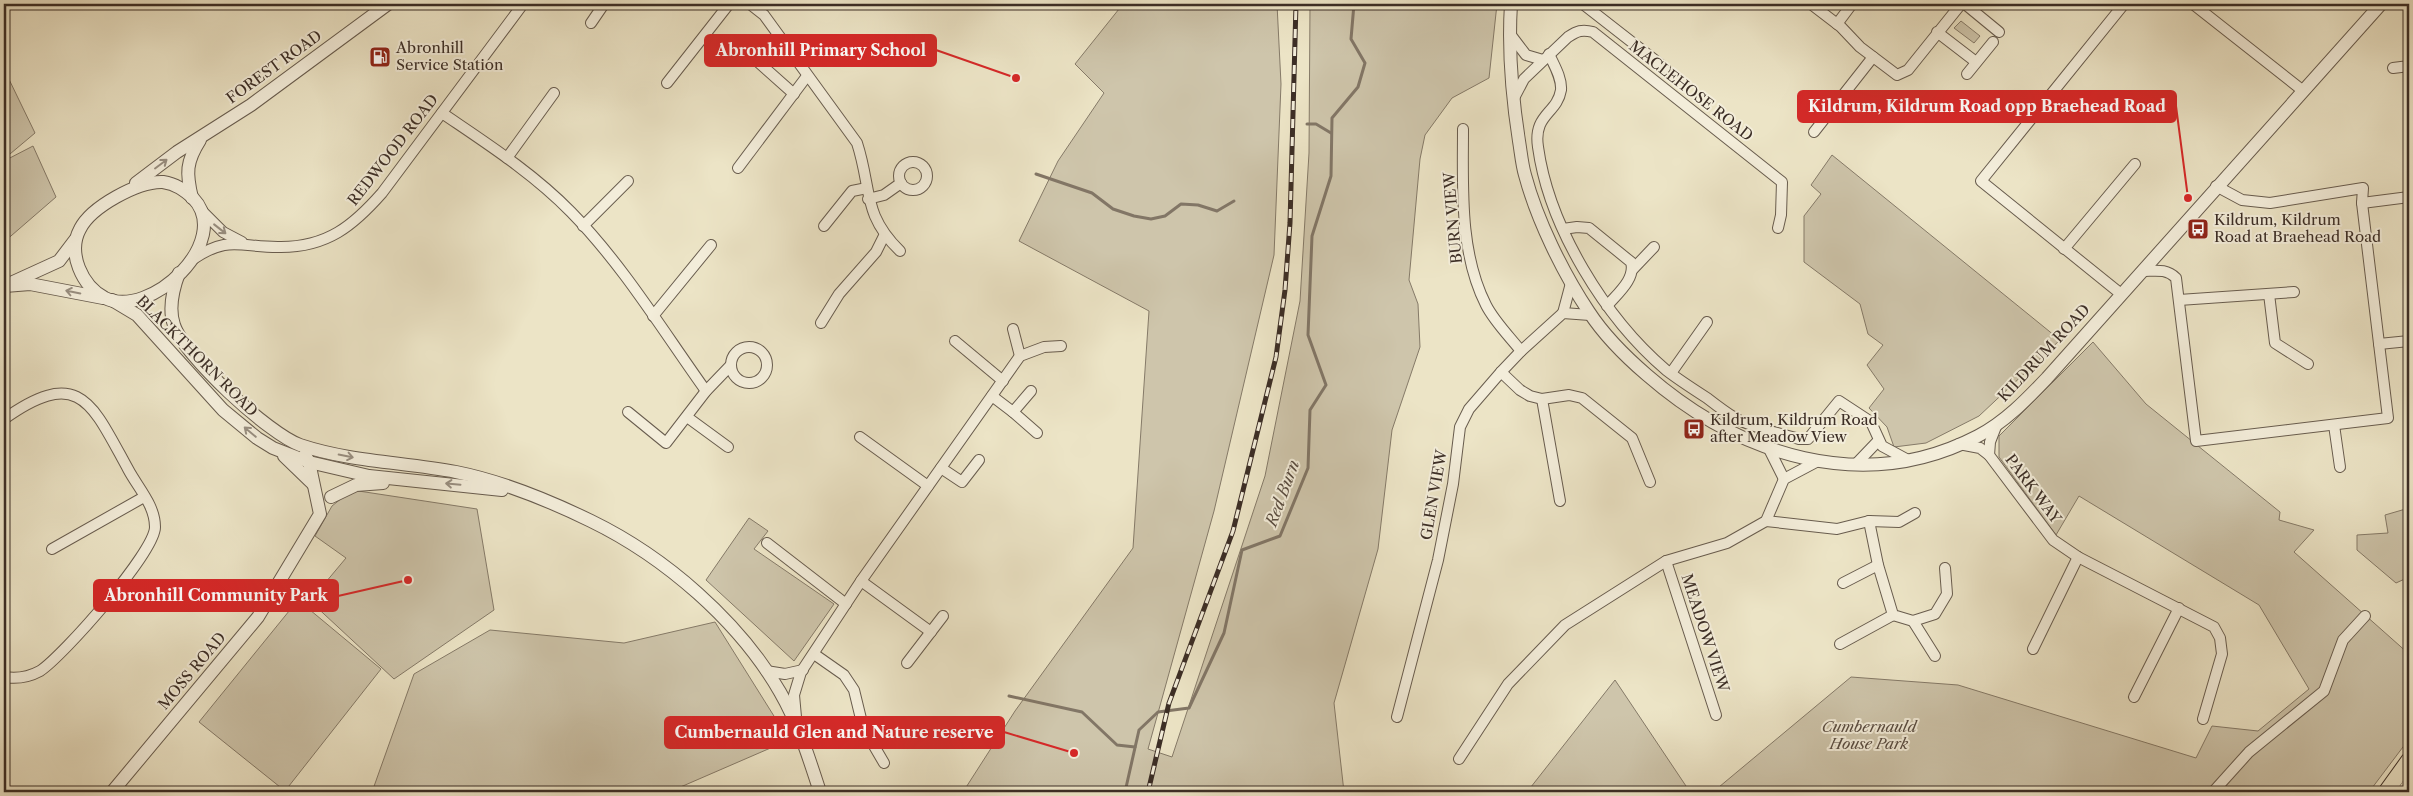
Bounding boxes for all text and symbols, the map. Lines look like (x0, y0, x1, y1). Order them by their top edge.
street label: FOREST ROAD (222, 26, 325, 108)
callout: Abronhill Primary School (705, 35, 936, 66)
street label: MACLEHOSE ROAD (1626, 36, 1757, 145)
place label: Abronhill Service Station (395, 38, 504, 74)
text: Abronhill Primary School (715, 40, 927, 60)
fuel station icon: Abronhill Service Station (368, 45, 392, 69)
street label: REDWOOD ROAD (343, 90, 442, 209)
callout: Kildrum, Kildrum Road opp Braehead Road (1798, 91, 2176, 122)
text: Kildrum, Kildrum Road opp Braehead Road (1808, 96, 2166, 116)
one-way arrow (154, 158, 167, 169)
street label: BURN VIEW (1439, 171, 1466, 265)
place label: Kildrum, Kildrum Road at Braehead Road (2214, 210, 2381, 246)
bus stop icon: Kildrum, Kildrum Road at Braehead Road (2186, 217, 2210, 241)
one-way arrow (213, 224, 227, 234)
one-way arrow (66, 287, 82, 297)
street label: BLACKTHORN ROAD (133, 291, 262, 420)
street label: KILDRUM ROAD (1993, 300, 2094, 405)
place label: Kildrum, Kildrum Road after Meadow View (1710, 410, 1878, 446)
bus stop icon: Kildrum, Kildrum Road after Meadow View (1682, 417, 1706, 441)
one-way arrow (244, 427, 257, 438)
street label: GLEN VIEW (1416, 448, 1451, 542)
street label: PARK WAY (2001, 450, 2066, 527)
one-way arrow (337, 452, 353, 461)
water label: Red Burn (1260, 457, 1303, 531)
one-way arrow (446, 479, 462, 489)
street label: MEADOW VIEW (1677, 571, 1734, 695)
callout: Abronhill Community Park (94, 580, 338, 611)
text: Abronhill Community Park (103, 585, 328, 605)
street label: MOSS ROAD (154, 628, 230, 713)
callout: Cumbernauld Glen and Nature reserve (665, 717, 1004, 748)
park label: Cumbernauld House Park (1822, 717, 1918, 753)
text: Cumbernauld Glen and Nature reserve (675, 722, 994, 742)

